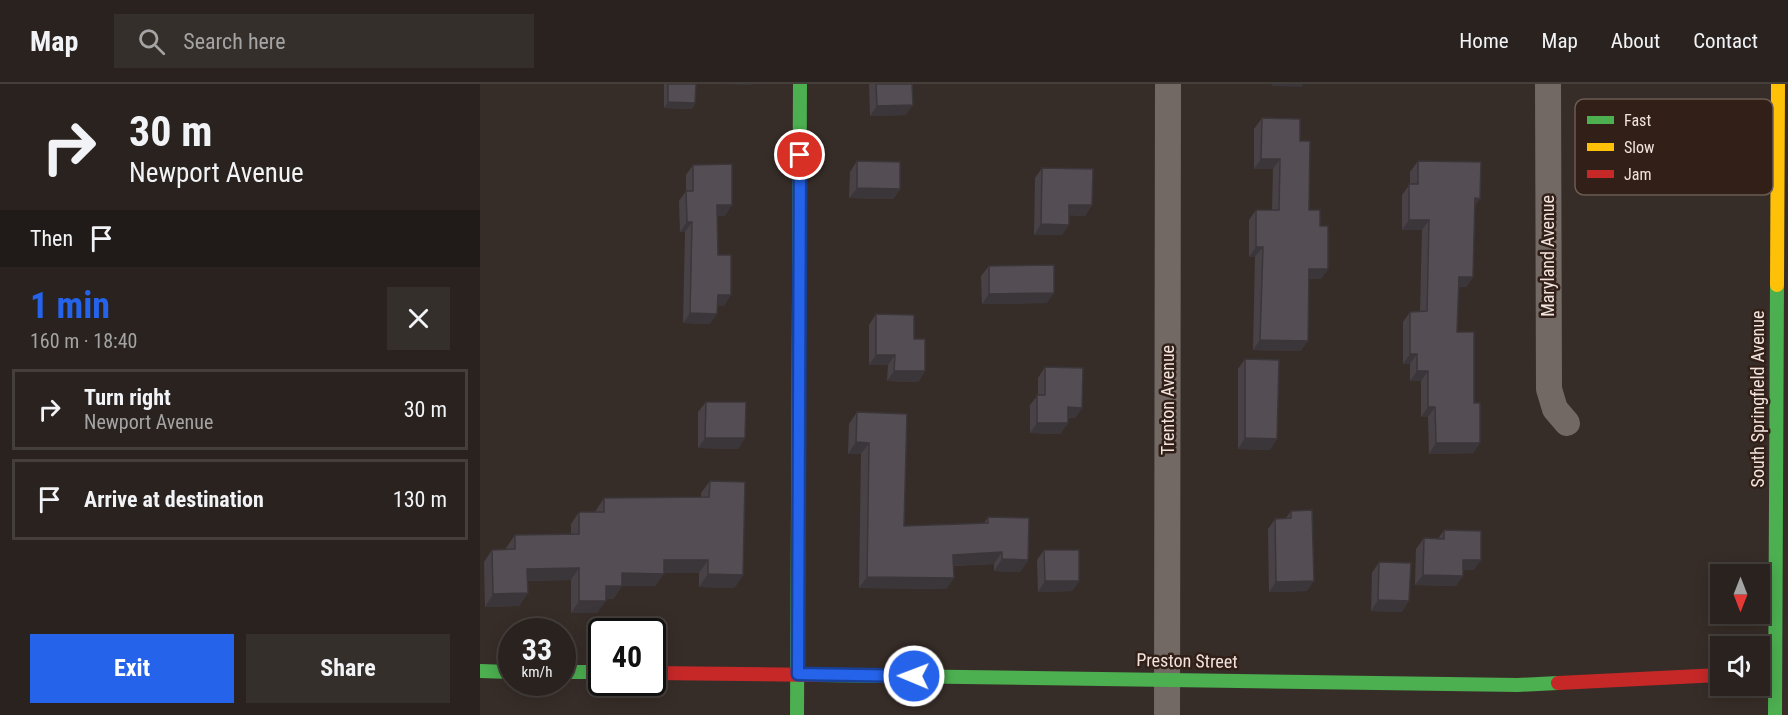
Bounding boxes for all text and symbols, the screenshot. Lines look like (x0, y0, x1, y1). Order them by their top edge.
search box (114, 14, 534, 68)
text: Map (30, 25, 78, 58)
icon: search (135, 25, 168, 58)
text: Search here (183, 29, 286, 54)
text: Home (1459, 29, 1509, 53)
text: Map (1542, 29, 1578, 53)
text: About (1611, 29, 1660, 53)
text: Contact (1693, 29, 1758, 53)
legend (1575, 99, 1773, 195)
text: 30 m (129, 107, 212, 156)
icon: right (30, 108, 108, 186)
text: Fast (1624, 111, 1651, 130)
pin (774, 129, 825, 180)
icon: arrive (783, 138, 816, 171)
text: Slow (1624, 138, 1654, 157)
text: Newport Avenue (129, 157, 304, 189)
text: Jam (1624, 165, 1651, 184)
street label: Maryland Avenue (1537, 195, 1558, 317)
icon: arrive (85, 222, 118, 255)
text: Then (30, 226, 73, 251)
text: 1 min (30, 285, 110, 327)
button: close (387, 287, 450, 350)
street label: South Springfield Avenue (1747, 311, 1768, 487)
text: 160 m · 18:40 (30, 329, 137, 353)
street label: Trenton Avenue (1157, 345, 1178, 455)
text: Turn right (84, 385, 171, 410)
icon: right (33, 393, 66, 426)
text: 30 m (404, 397, 447, 422)
text: Newport Avenue (84, 410, 213, 434)
icon: arrive (33, 483, 66, 516)
text: Arrive at destination (84, 487, 264, 512)
text: 130 m (393, 487, 447, 512)
north arrow (1710, 564, 1770, 624)
map controls (1710, 564, 1770, 696)
speed limit sign: 40 (588, 618, 666, 696)
text: 33 (522, 632, 552, 667)
button: Exit (30, 634, 234, 703)
button: Share (246, 634, 450, 703)
button: sound (1710, 636, 1770, 696)
position arrow (882, 644, 946, 708)
street label: Preston Street (1136, 649, 1238, 672)
text: km/h (522, 663, 552, 681)

